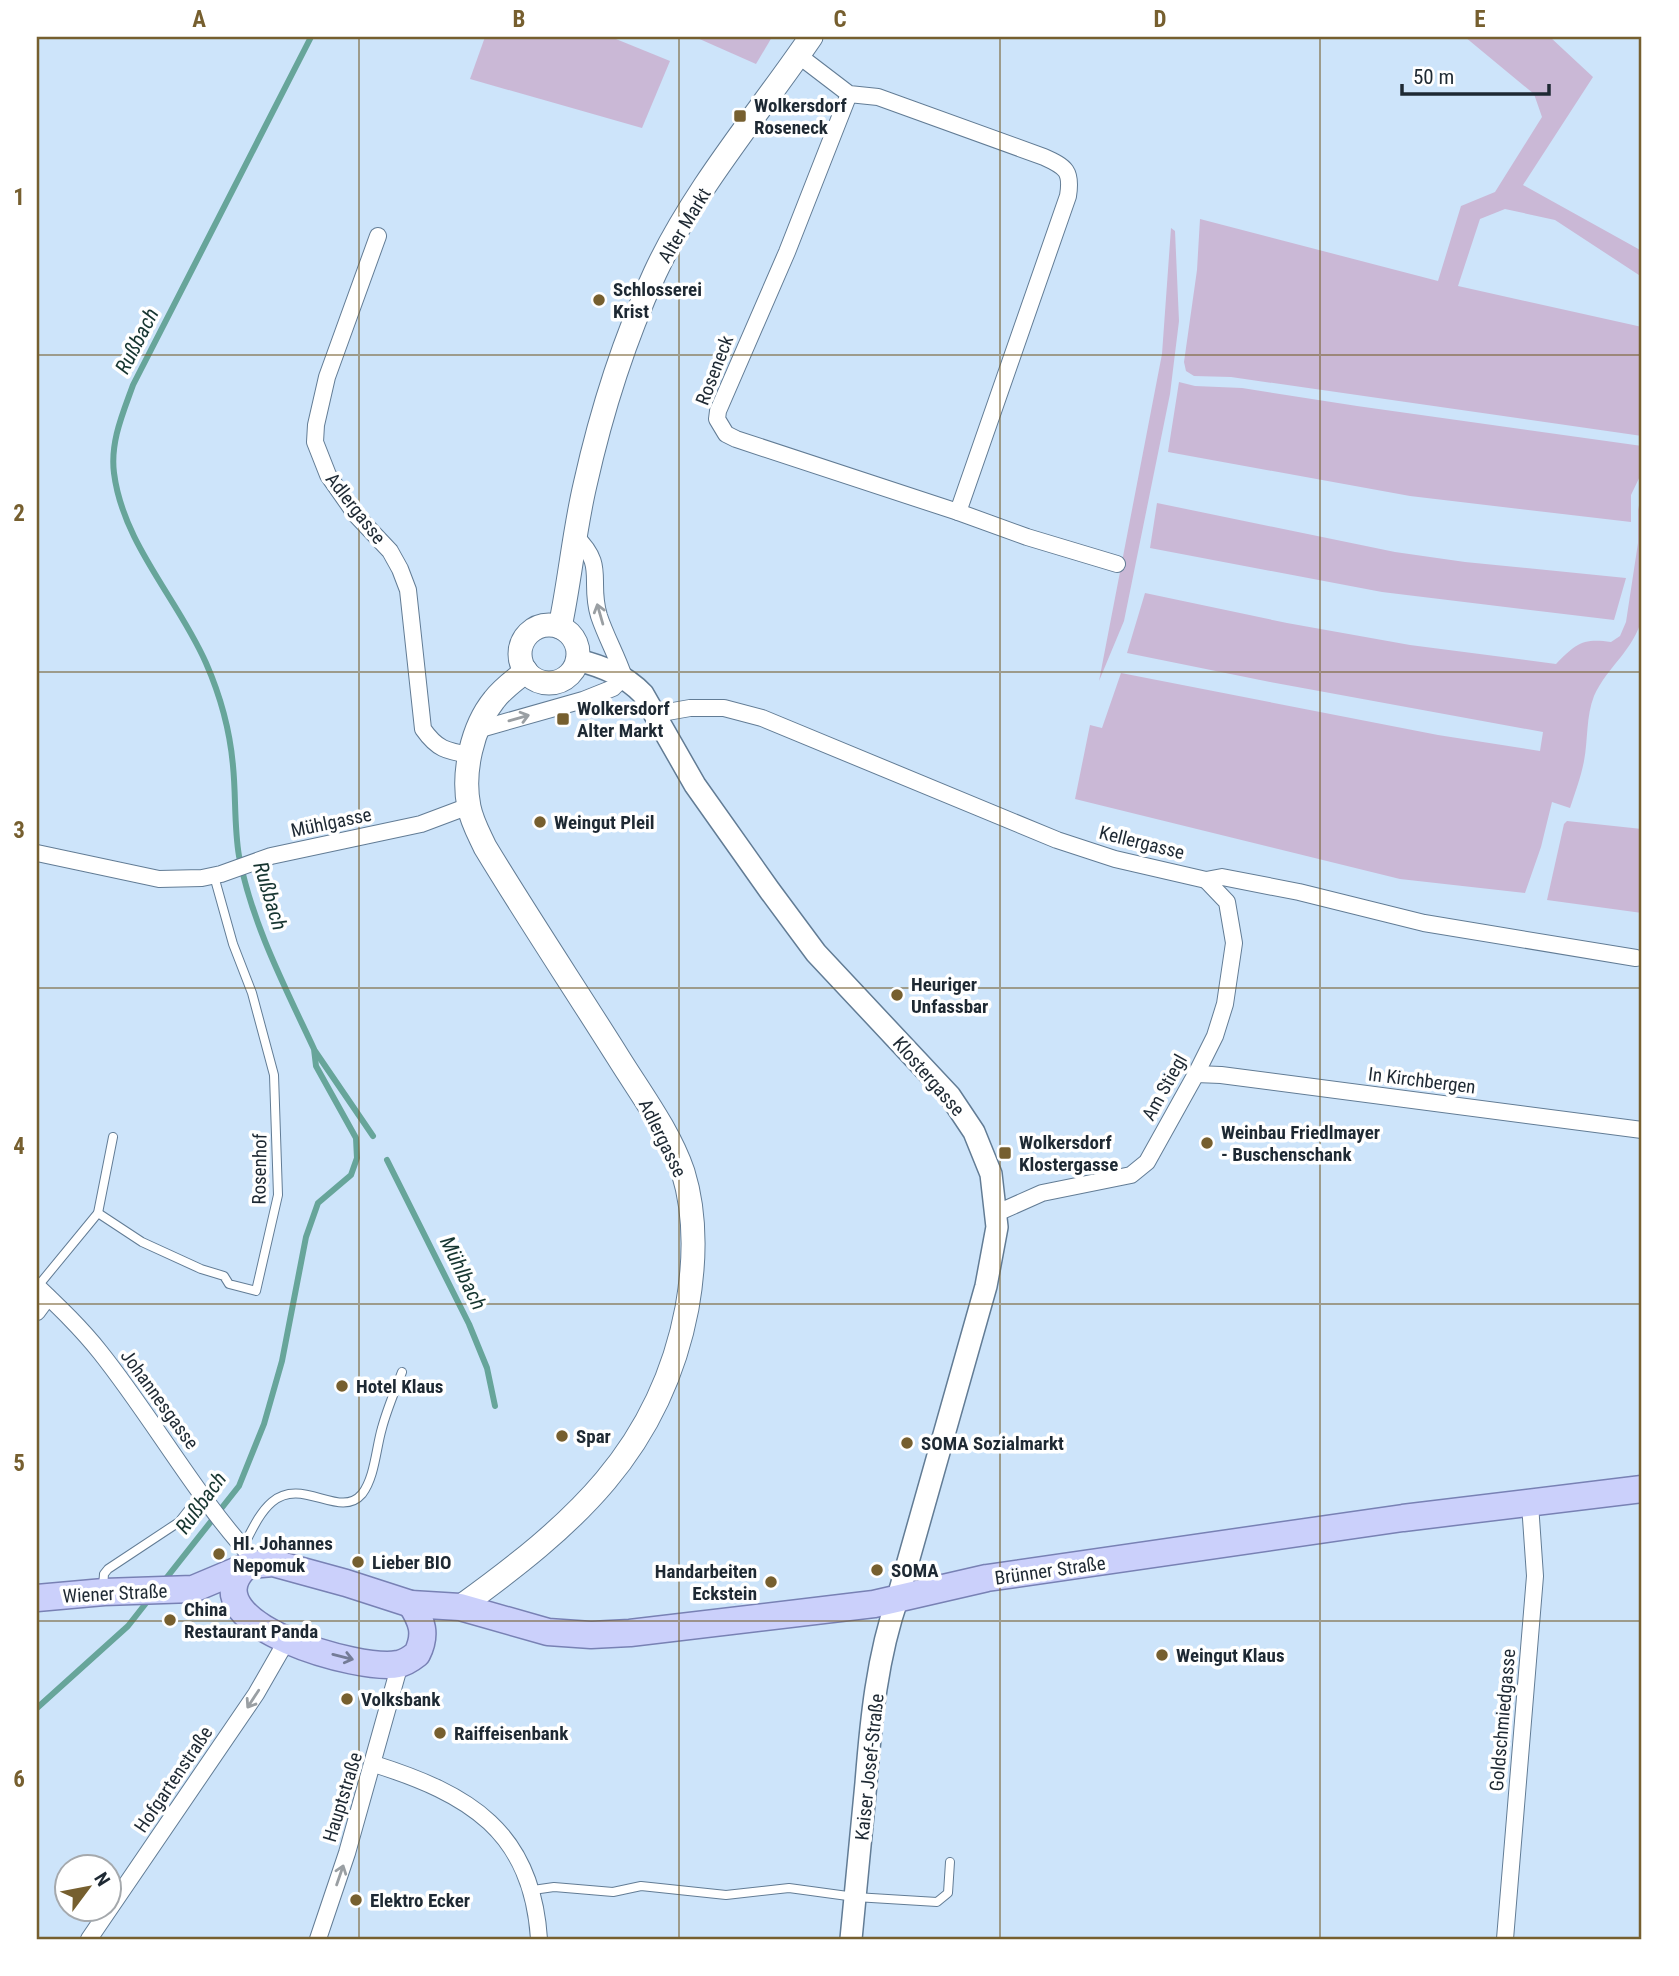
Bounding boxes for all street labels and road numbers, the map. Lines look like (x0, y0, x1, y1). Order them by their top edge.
street label: Alter Markt (653, 184, 716, 267)
street label: Roseneck (691, 332, 738, 408)
street label: Adlergasse (321, 468, 391, 549)
street label: Mühlgasse (289, 803, 374, 842)
street label: Kellergasse (1097, 821, 1187, 864)
street label: Klostergasse (888, 1032, 969, 1121)
street label: Am Stiegl (1137, 1050, 1192, 1124)
street label: In Kirchbergen (1367, 1063, 1477, 1098)
street label: Adlergasse (634, 1095, 691, 1181)
street label: Rosenhof (247, 1133, 272, 1205)
street label: Johannesgasse (116, 1345, 204, 1454)
street label: Brünner Straße (993, 1551, 1107, 1590)
street label: Wiener Straße (62, 1579, 168, 1608)
street label: Goldschmiedgasse (1485, 1648, 1520, 1792)
street label: Kaiser Josef-Straße (850, 1692, 889, 1842)
street label: Hofgartenstraße (129, 1722, 217, 1837)
street label: Hauptstraße (318, 1749, 367, 1845)

